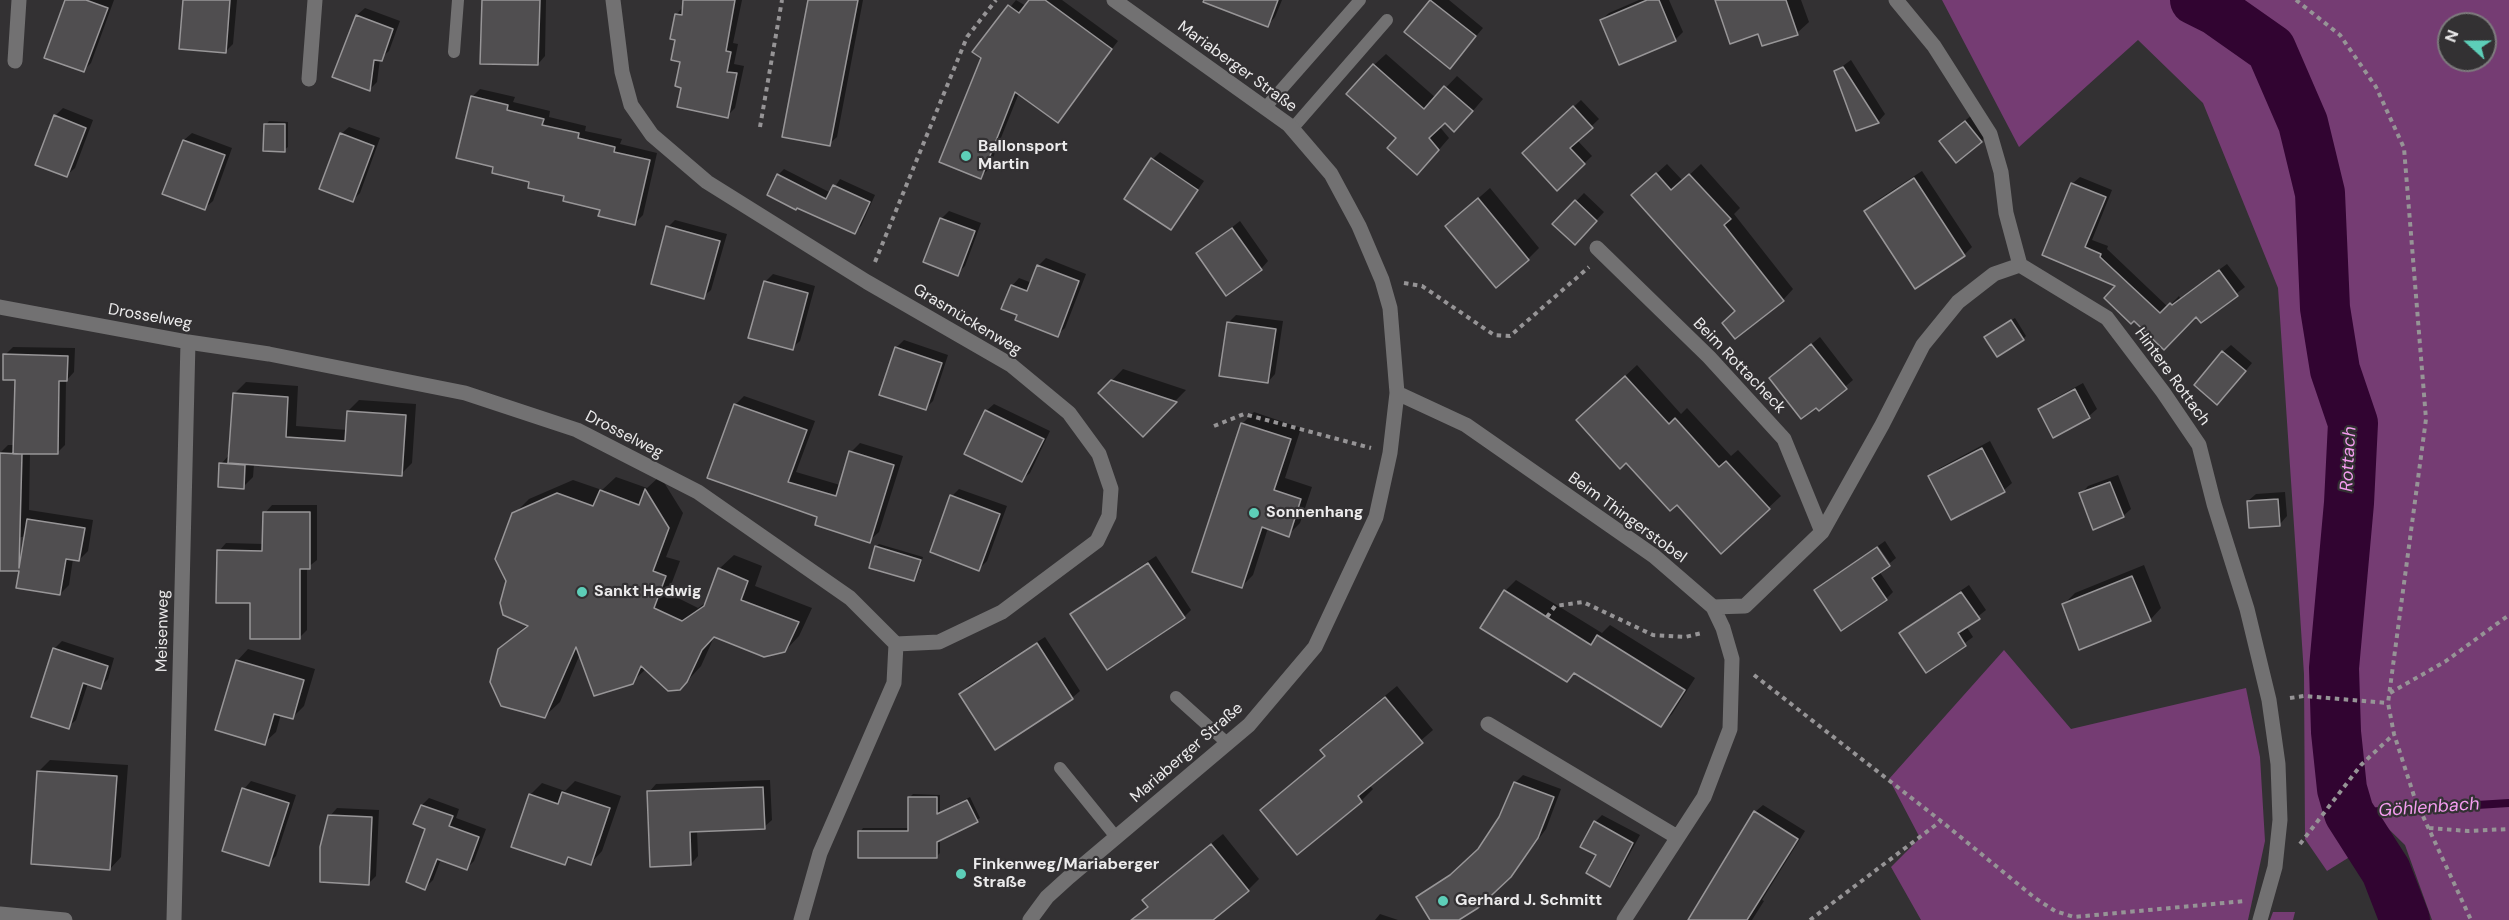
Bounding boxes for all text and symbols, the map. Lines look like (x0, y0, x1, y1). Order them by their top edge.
north arrow (2437, 12, 2497, 72)
street label: Mariaberger Straße (1174, 17, 1300, 117)
text: N (2440, 27, 2463, 45)
place label: Ballonsport Martin (978, 137, 1068, 175)
marker: Ballonsport Martin (959, 149, 973, 163)
street label: Grasmückenweg (909, 280, 1025, 360)
street label: Drosselweg (107, 300, 193, 334)
street label: Beim Rottacheck (1689, 314, 1789, 418)
street label: Hintere Rottach (2130, 325, 2214, 429)
street label: Drosselweg (582, 407, 666, 463)
water label: Rottach (2337, 426, 2361, 492)
street label: Beim Thingerstobel (1564, 469, 1690, 567)
place label: Sonnenhang (1266, 503, 1363, 523)
marker: Sonnenhang (1247, 506, 1261, 520)
place label: Sankt Hedwig (594, 582, 701, 602)
marker: Sankt Hedwig (575, 585, 589, 599)
street label: Meisenweg (153, 590, 173, 672)
street label: Mariaberger Straße (1127, 699, 1247, 807)
water label: Göhlenbach (2378, 794, 2480, 822)
place label: Finkenweg/Mariaberger Straße (973, 855, 1159, 893)
marker: Finkenweg/Mariaberger Straße (954, 867, 968, 881)
place label: Gerhard J. Schmitt (1455, 891, 1602, 911)
marker: Gerhard J. Schmitt (1436, 894, 1450, 908)

